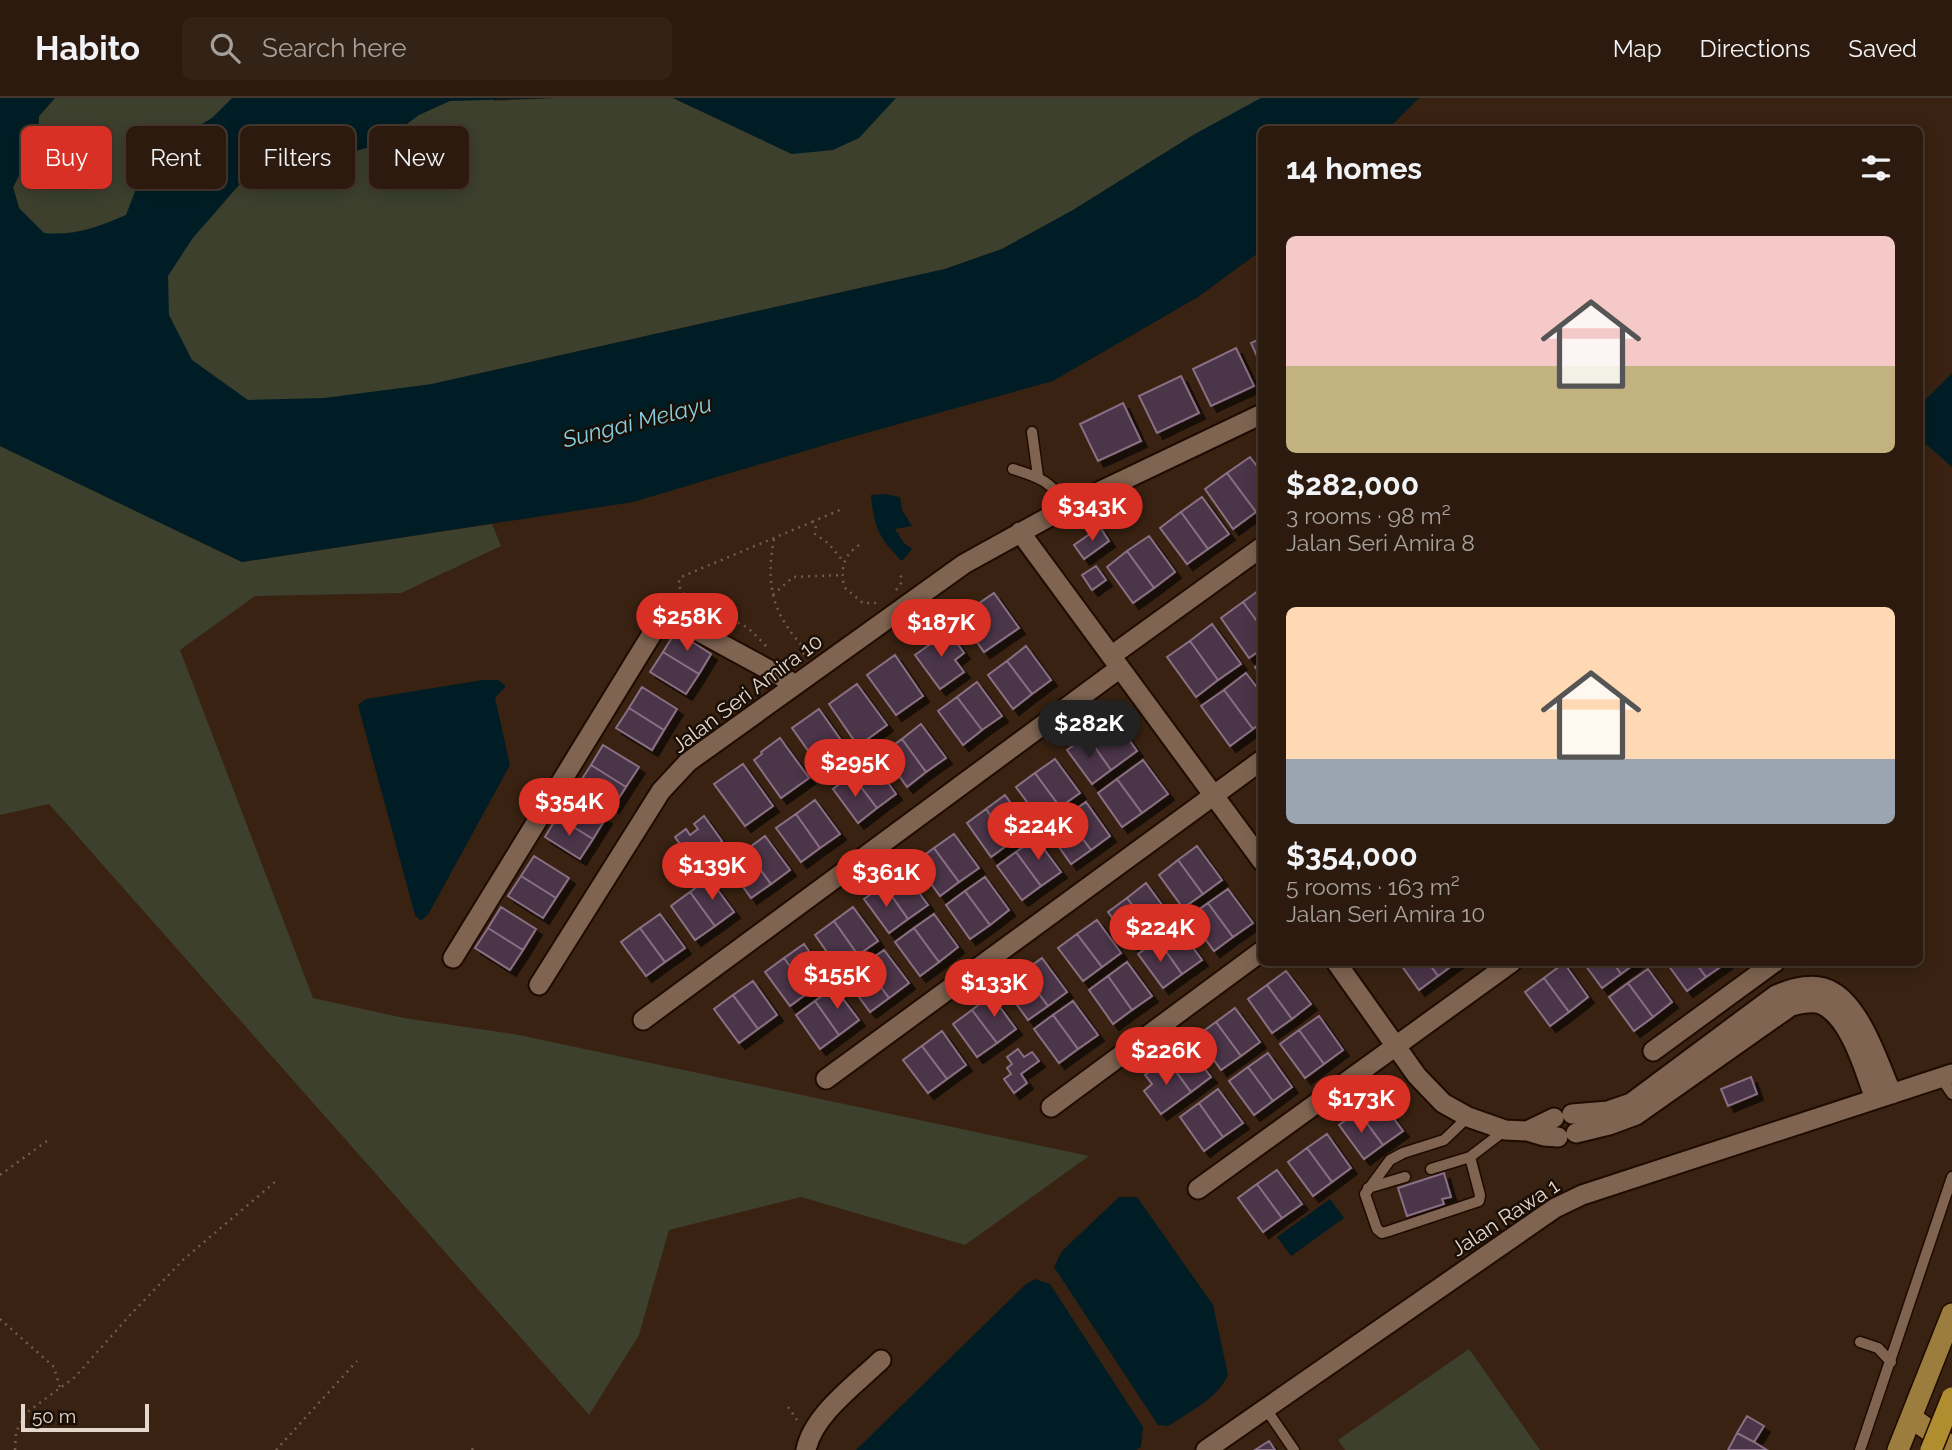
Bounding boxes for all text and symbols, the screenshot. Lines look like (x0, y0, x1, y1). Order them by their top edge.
search box (182, 17, 672, 80)
text: Habito (35, 29, 140, 68)
icon: search (206, 29, 244, 67)
text: Search here (262, 33, 406, 63)
text: Map (1613, 34, 1662, 63)
text: Directions (1700, 34, 1810, 63)
text: Saved (1848, 34, 1917, 63)
chip: Buy (21, 126, 112, 189)
chip: Rent (126, 126, 226, 189)
chip: Filters (240, 126, 355, 189)
chip: New (369, 126, 469, 189)
icon: filters (1857, 149, 1895, 187)
text: 14 homes (1286, 151, 1422, 186)
icon: home (1528, 281, 1654, 407)
water label: Sungai Melayu (559, 389, 714, 453)
text: $282,000 (1286, 467, 1419, 502)
pin: $343K (1043, 484, 1141, 543)
text: $343K (1058, 492, 1126, 519)
text: 3 rooms · 98 m² (1286, 502, 1451, 529)
text: Jalan Seri Amira 8 (1286, 529, 1475, 556)
pin: $258K (638, 594, 736, 653)
pin: $187K (892, 600, 990, 659)
text: $258K (652, 602, 722, 629)
text: $187K (907, 608, 975, 635)
street label: Jalan Seri Amira 10 (667, 628, 827, 758)
icon: home (1528, 652, 1654, 778)
pin: $282K (1040, 700, 1138, 760)
text: $282K (1054, 709, 1124, 736)
pin: $295K (806, 740, 904, 799)
text: $295K (820, 748, 890, 775)
pin: $354K (520, 778, 618, 838)
text: $354K (535, 787, 603, 814)
pin: $224K (989, 802, 1087, 862)
text: $224K (1003, 811, 1073, 838)
text: $354,000 (1286, 838, 1418, 873)
pin: $139K (663, 842, 761, 902)
pin: $361K (837, 850, 935, 909)
text: $139K (678, 851, 746, 878)
text: $361K (852, 858, 920, 885)
text: 5 rooms · 163 m² (1286, 873, 1460, 900)
text: Jalan Seri Amira 10 (1286, 900, 1485, 927)
pin: $224K (1111, 904, 1209, 964)
text: $224K (1125, 913, 1195, 940)
pin: $155K (788, 951, 886, 1011)
text: $155K (804, 960, 870, 987)
pin: $133K (945, 960, 1043, 1019)
text: $133K (961, 968, 1028, 995)
pin: $226K (1117, 1028, 1215, 1087)
text: $226K (1131, 1036, 1201, 1063)
pin: $173K (1312, 1076, 1410, 1135)
text: $173K (1327, 1084, 1395, 1111)
street label: Jalan Rawa 1 (1446, 1173, 1564, 1261)
scale bar (21, 1401, 149, 1433)
text: 50 m (32, 1405, 76, 1427)

